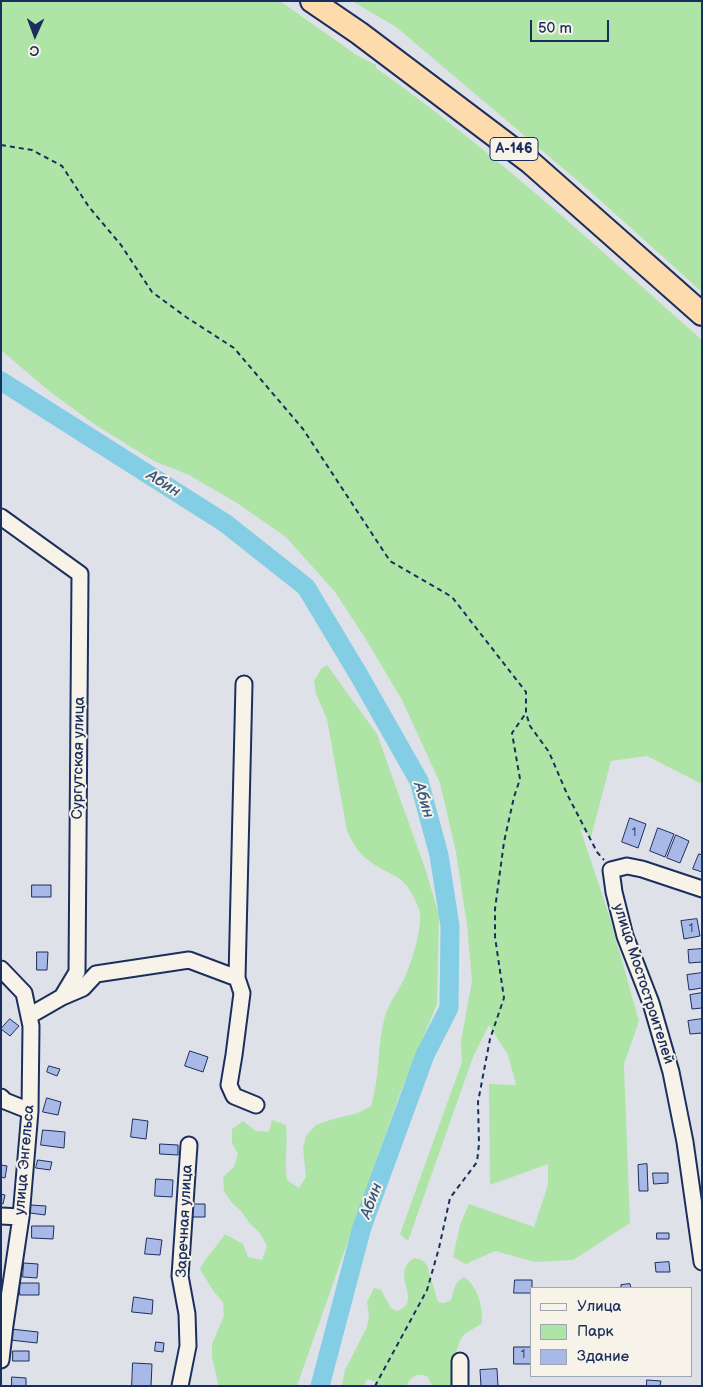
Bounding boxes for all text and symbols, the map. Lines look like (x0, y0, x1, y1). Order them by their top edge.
north arrow (10, 10, 60, 60)
scale bar (533, 10, 612, 42)
text: 50 m (538, 19, 572, 38)
text: С (29, 42, 40, 59)
road number: А-146 (490, 138, 538, 160)
water label: Абин (142, 466, 184, 502)
street label: Сургутская улица (69, 696, 89, 820)
water label: Абин (408, 780, 438, 820)
house number: 1 (632, 826, 636, 840)
street label: улица Мостостроителей (609, 902, 677, 1066)
house number: 1 (689, 922, 693, 936)
street label: улица Энгельса (11, 1104, 39, 1216)
street label: Заречная улица (173, 1164, 197, 1278)
water label: Абин (357, 1181, 387, 1221)
legend (530, 1287, 693, 1377)
text: Улица (577, 1297, 621, 1316)
text: Парк (577, 1322, 614, 1341)
text: Здание (577, 1347, 629, 1366)
house number: 1 (521, 1348, 525, 1362)

